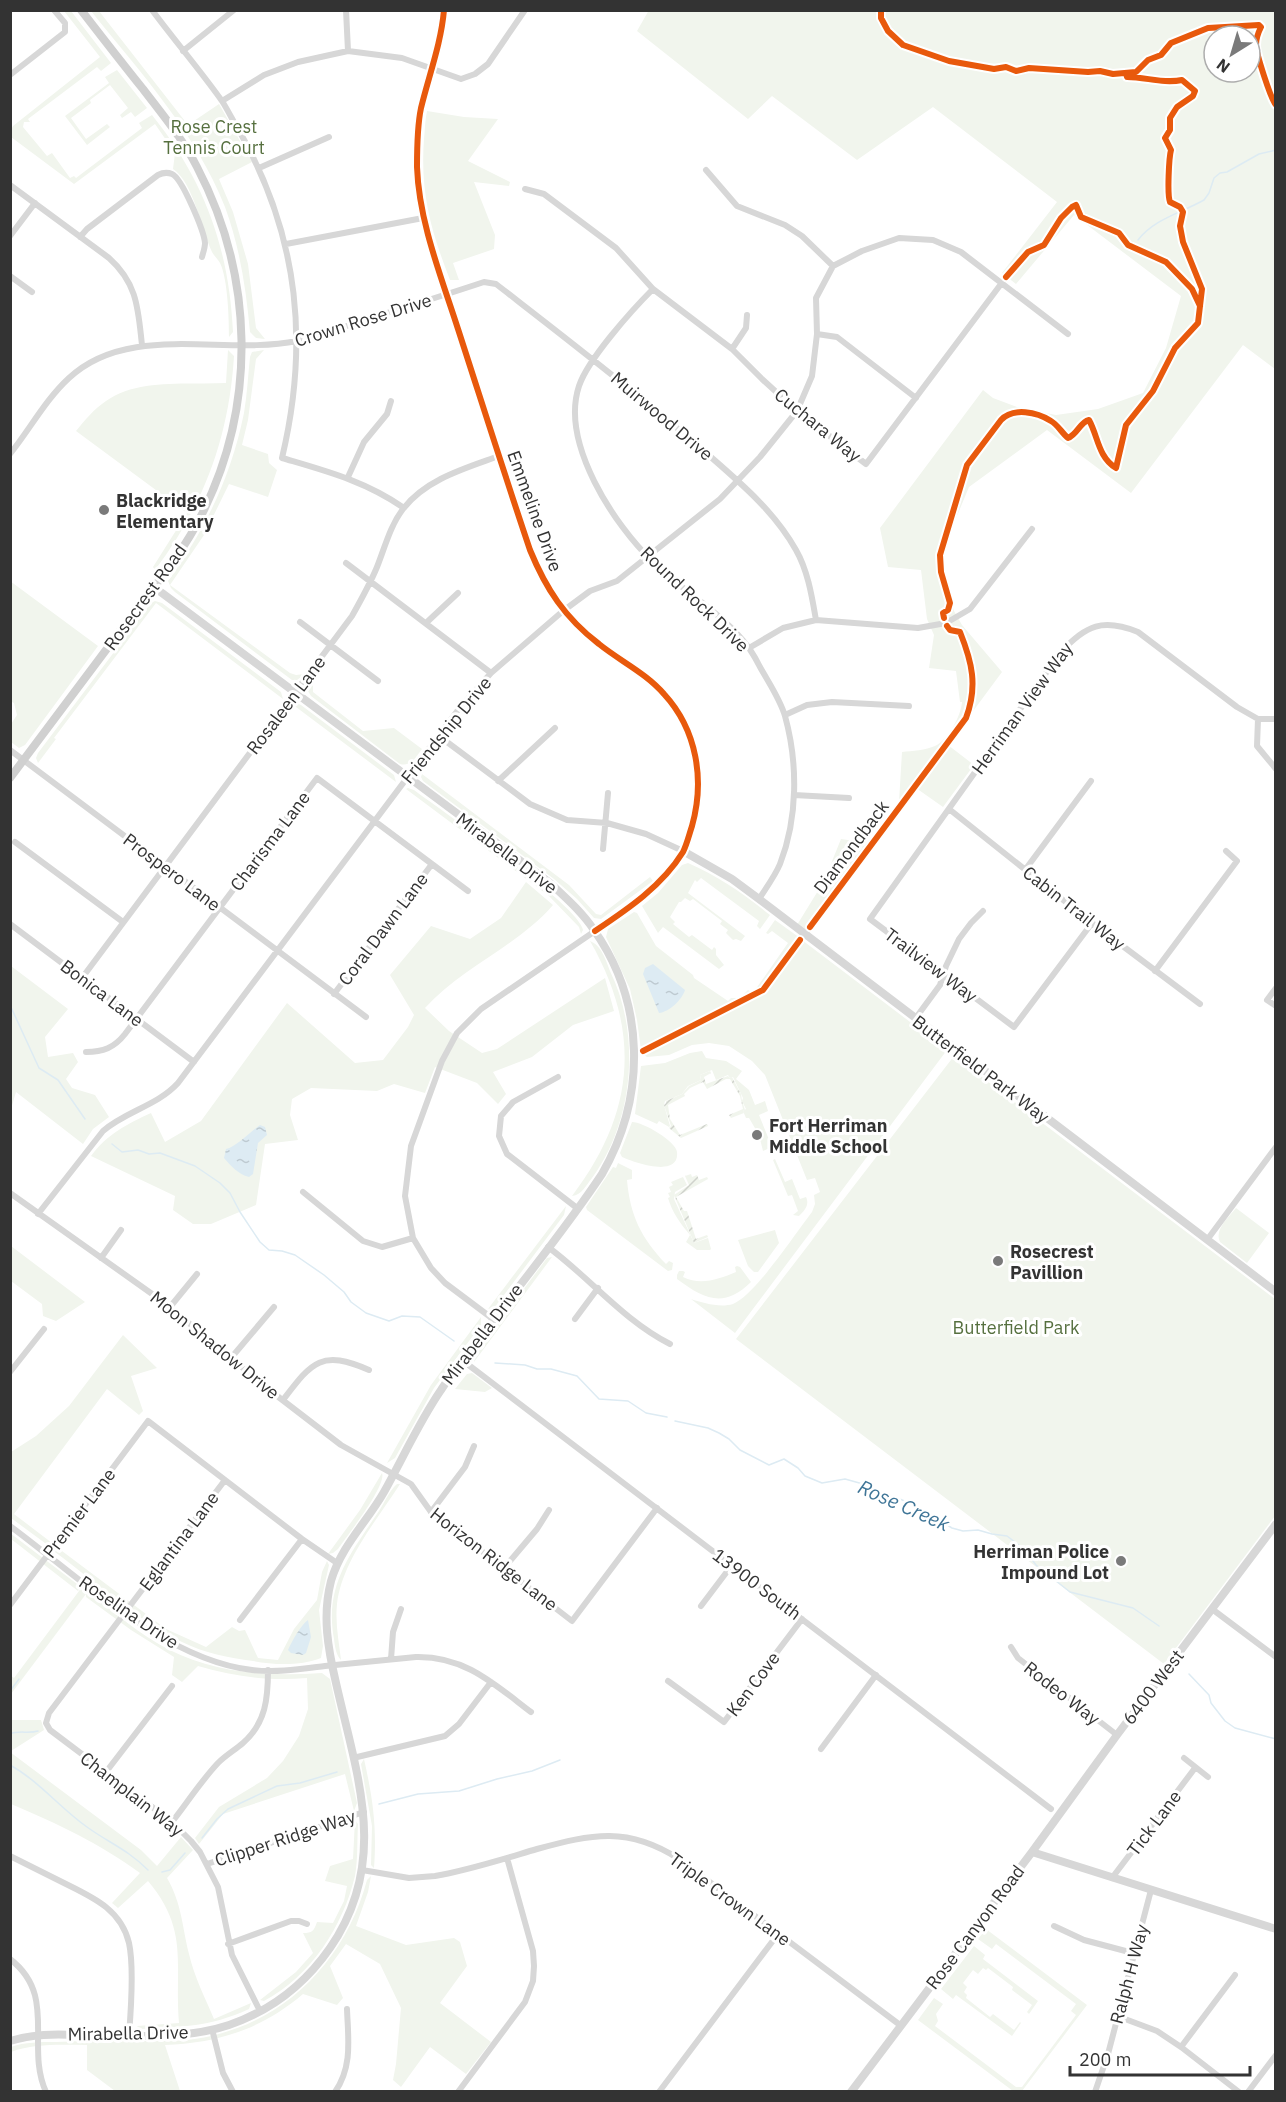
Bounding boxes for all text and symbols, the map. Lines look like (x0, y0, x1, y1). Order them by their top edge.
north arrow (1202, 24, 1262, 84)
text: N (1212, 55, 1234, 77)
park label: Rose Crest Tennis Court (163, 115, 265, 159)
street label: Crown Rose Drive (292, 288, 434, 352)
street label: Muirwood Drive (606, 367, 718, 466)
street label: Cuchara Way (770, 383, 866, 467)
street label: Emmeline Drive (502, 447, 568, 575)
place label: Blackridge Elementary (116, 489, 214, 533)
marker: Blackridge Elementary (97, 503, 111, 517)
street label: Rosecrest Road (99, 539, 191, 655)
street label: Round Rock Drive (636, 541, 754, 657)
street label: Herriman View Way (966, 637, 1078, 779)
street label: Rosaleen Lane (241, 651, 331, 759)
street label: Friendship Drive (396, 672, 496, 788)
street label: Charisma Lane (225, 786, 315, 896)
street label: Diamondback (808, 795, 894, 898)
street label: Mirabella Drive (452, 807, 562, 899)
street label: Prospero Lane (119, 828, 225, 916)
street label: Cabin Trail Way (1018, 861, 1130, 955)
street label: Coral Dawn Lane (333, 868, 433, 990)
street label: Trailview Way (880, 923, 982, 1007)
street label: Bonica Lane (56, 954, 148, 1032)
street label: Butterfield Park Way (908, 1010, 1054, 1128)
place label: Fort Herriman Middle School (769, 1114, 888, 1158)
marker: Fort Herriman Middle School (750, 1128, 764, 1142)
place label: Rosecrest Pavillion (1010, 1240, 1094, 1284)
marker: Rosecrest Pavillion (991, 1254, 1005, 1268)
street label: Mirabella Drive (436, 1279, 528, 1389)
street label: Moon Shadow Drive (146, 1286, 284, 1404)
park label: Butterfield Park (952, 1316, 1080, 1339)
street label: Premier Lane (38, 1463, 120, 1563)
water label: Rose Creek (854, 1473, 954, 1537)
street label: Eglantina Lane (134, 1487, 224, 1595)
street label: Horizon Ridge Lane (426, 1502, 562, 1616)
place label: Herriman Police Impound Lot (973, 1540, 1109, 1584)
street label: 13900 South (708, 1543, 806, 1625)
marker: Herriman Police Impound Lot (1114, 1554, 1128, 1568)
street label: Roselina Drive (75, 1570, 183, 1654)
street label: 6400 West (1117, 1645, 1189, 1729)
street label: Ken Cove (721, 1647, 785, 1721)
street label: Rodeo Way (1019, 1656, 1105, 1730)
street label: Champlain Way (76, 1746, 188, 1842)
street label: Tick Lane (1122, 1786, 1186, 1860)
street label: Clipper Ridge Way (212, 1804, 358, 1872)
street label: Triple Crown Lane (665, 1847, 795, 1951)
street label: Rose Canyon Road (921, 1860, 1029, 1994)
street label: Ralph H Way (1105, 1922, 1153, 2026)
street label: Mirabella Drive (67, 2020, 189, 2046)
scale bar (1070, 2039, 1250, 2077)
text: 200 m (1079, 2048, 1131, 2071)

